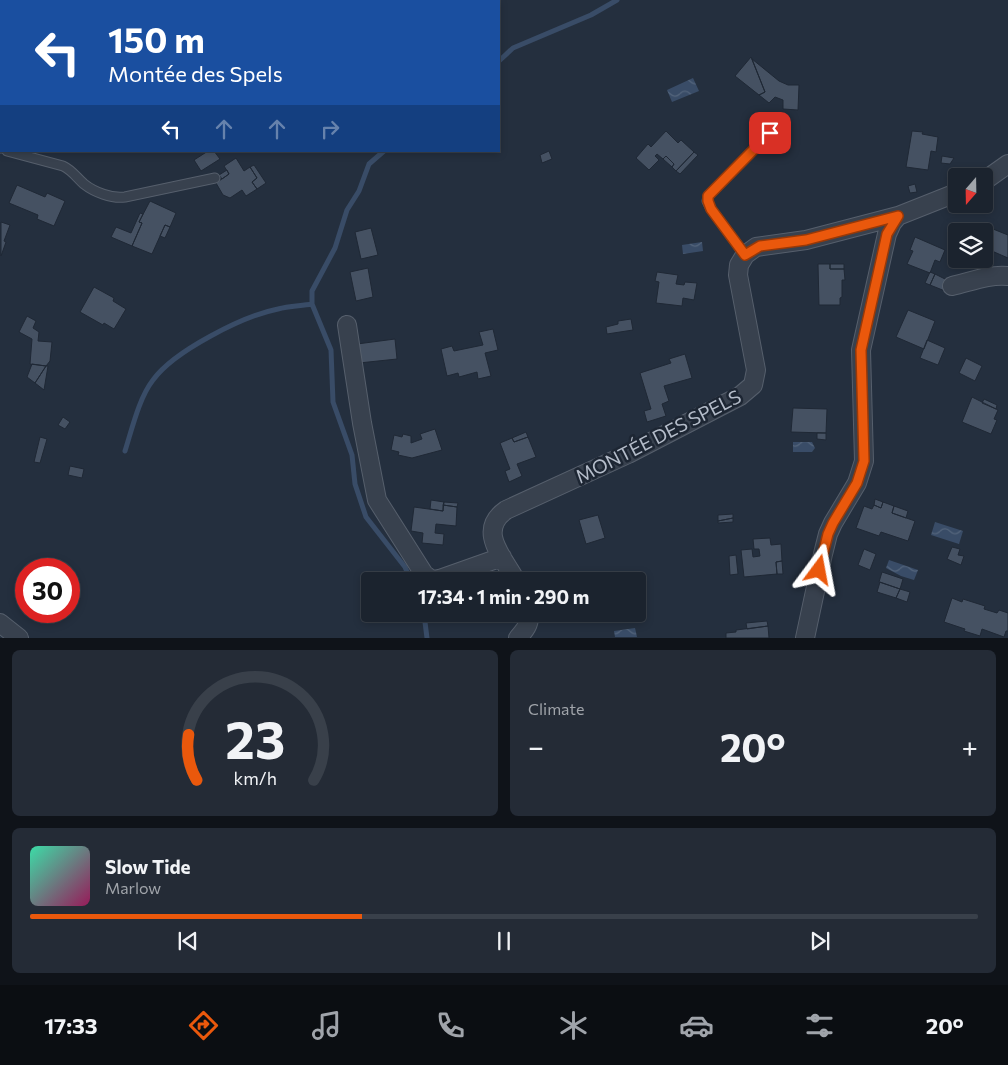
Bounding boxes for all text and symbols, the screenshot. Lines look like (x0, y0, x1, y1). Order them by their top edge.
text: 150 m (108, 17, 205, 60)
icon: left (25, 20, 90, 85)
text: Montée des Spels (108, 60, 283, 87)
pin (749, 112, 791, 154)
icon: left (157, 115, 185, 143)
icon: ahead (210, 115, 238, 143)
icon: ahead (263, 115, 291, 143)
icon: right (316, 115, 344, 143)
icon: arrive (756, 119, 784, 147)
north arrow (948, 168, 992, 212)
map controls (948, 168, 993, 268)
button: layers (948, 223, 993, 268)
street label: MONTÉE DES SPELS (571, 384, 745, 488)
position arrow (792, 543, 844, 595)
speed limit sign: 30 (15, 558, 80, 623)
text: 17:34 · 1 min · 290 m (418, 585, 589, 608)
text: Climate (528, 699, 584, 718)
text: 23 (225, 706, 285, 770)
text: 20° (720, 723, 786, 770)
text: − (528, 729, 544, 763)
text: + (962, 729, 978, 763)
text: km/h (233, 767, 277, 789)
text: Slow Tide (105, 855, 191, 878)
text: Marlow (105, 878, 161, 897)
icon: previous (174, 927, 202, 955)
icon: pause (490, 927, 518, 955)
icon: next (806, 927, 834, 955)
icon: directions (186, 1008, 221, 1043)
icon: music (309, 1008, 344, 1043)
icon: phone (433, 1008, 468, 1043)
icon: climate (556, 1008, 591, 1043)
icon: car (679, 1008, 714, 1043)
icon: filters (802, 1008, 837, 1043)
text: 17:33 (44, 1012, 98, 1039)
text: 20° (926, 1012, 964, 1039)

